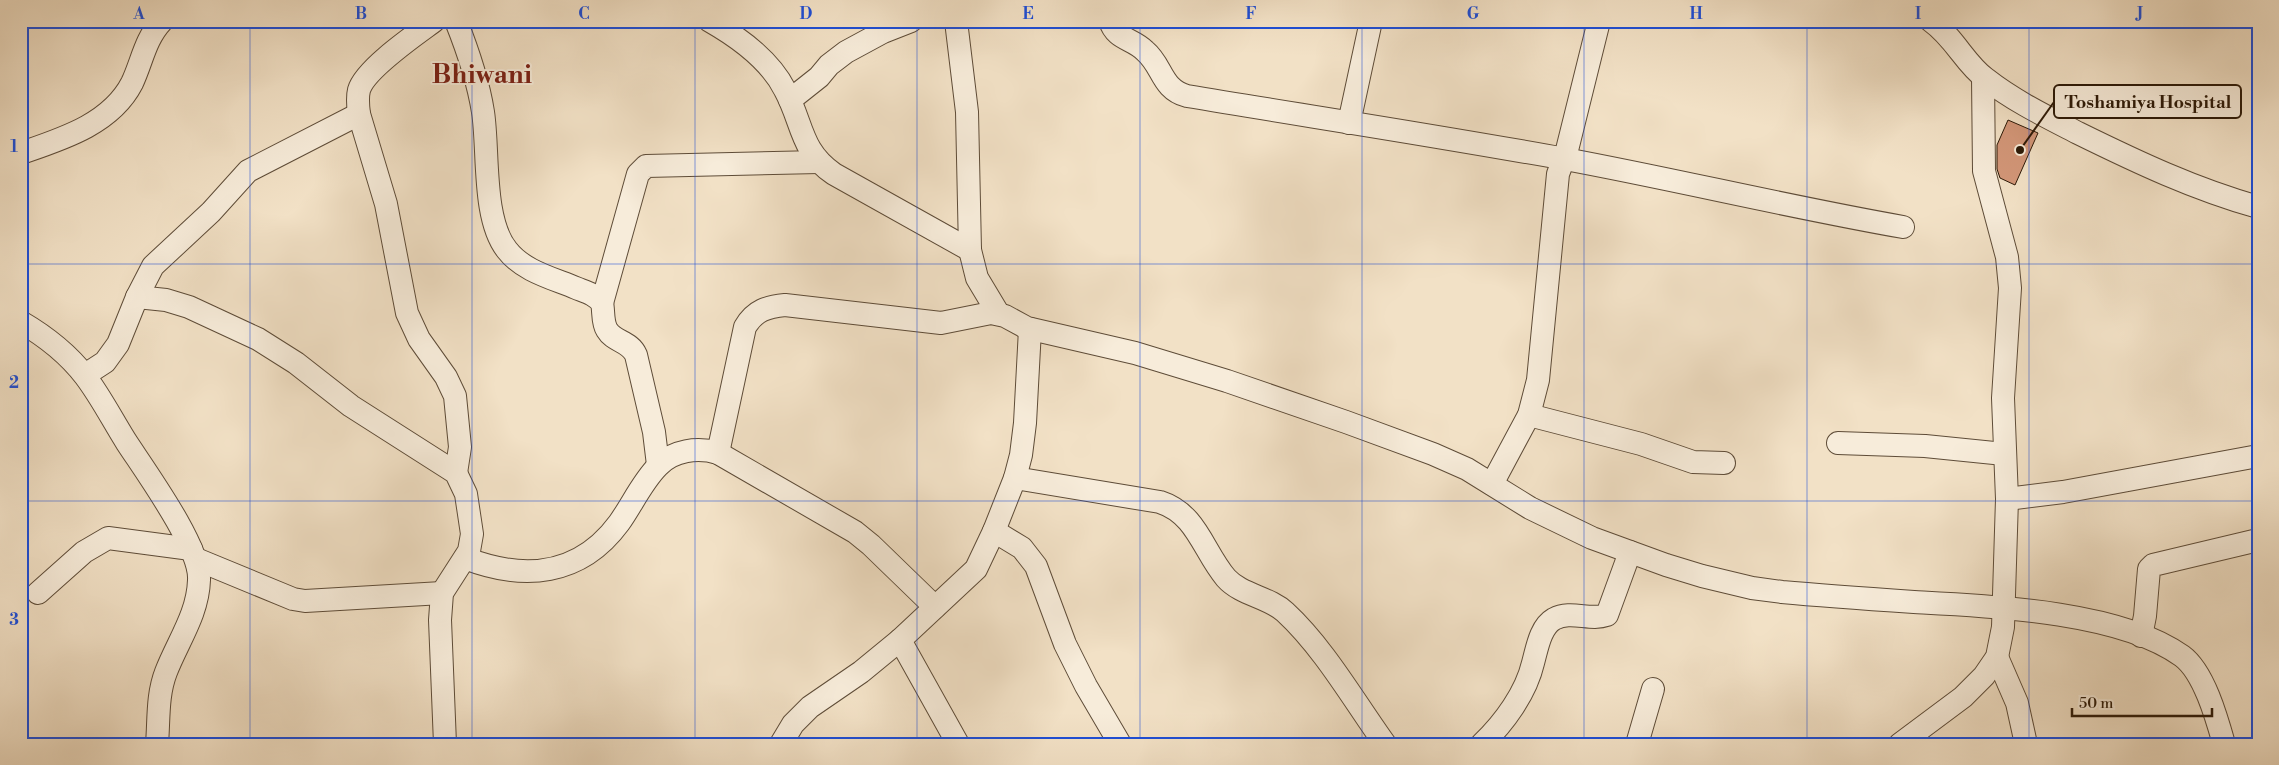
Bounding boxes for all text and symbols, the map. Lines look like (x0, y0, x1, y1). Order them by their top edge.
text: A (132, 4, 145, 24)
text: B (355, 4, 367, 24)
text: C (578, 4, 590, 24)
text: D (800, 4, 813, 24)
text: E (1022, 4, 1034, 24)
text: F (1245, 4, 1257, 24)
text: G (1467, 4, 1480, 24)
text: H (1689, 4, 1703, 24)
text: I (1915, 4, 1921, 24)
text: J (2135, 4, 2143, 24)
district label: Bhiwani (432, 59, 532, 91)
callout: Toshamiya Hospital (2054, 85, 2241, 118)
text: Toshamiya Hospital (2064, 91, 2232, 114)
text: 1 (10, 137, 18, 157)
text: 2 (9, 373, 19, 393)
text: 3 (9, 610, 19, 630)
scale bar (2072, 685, 2212, 717)
text: 50 m (2079, 694, 2113, 713)

